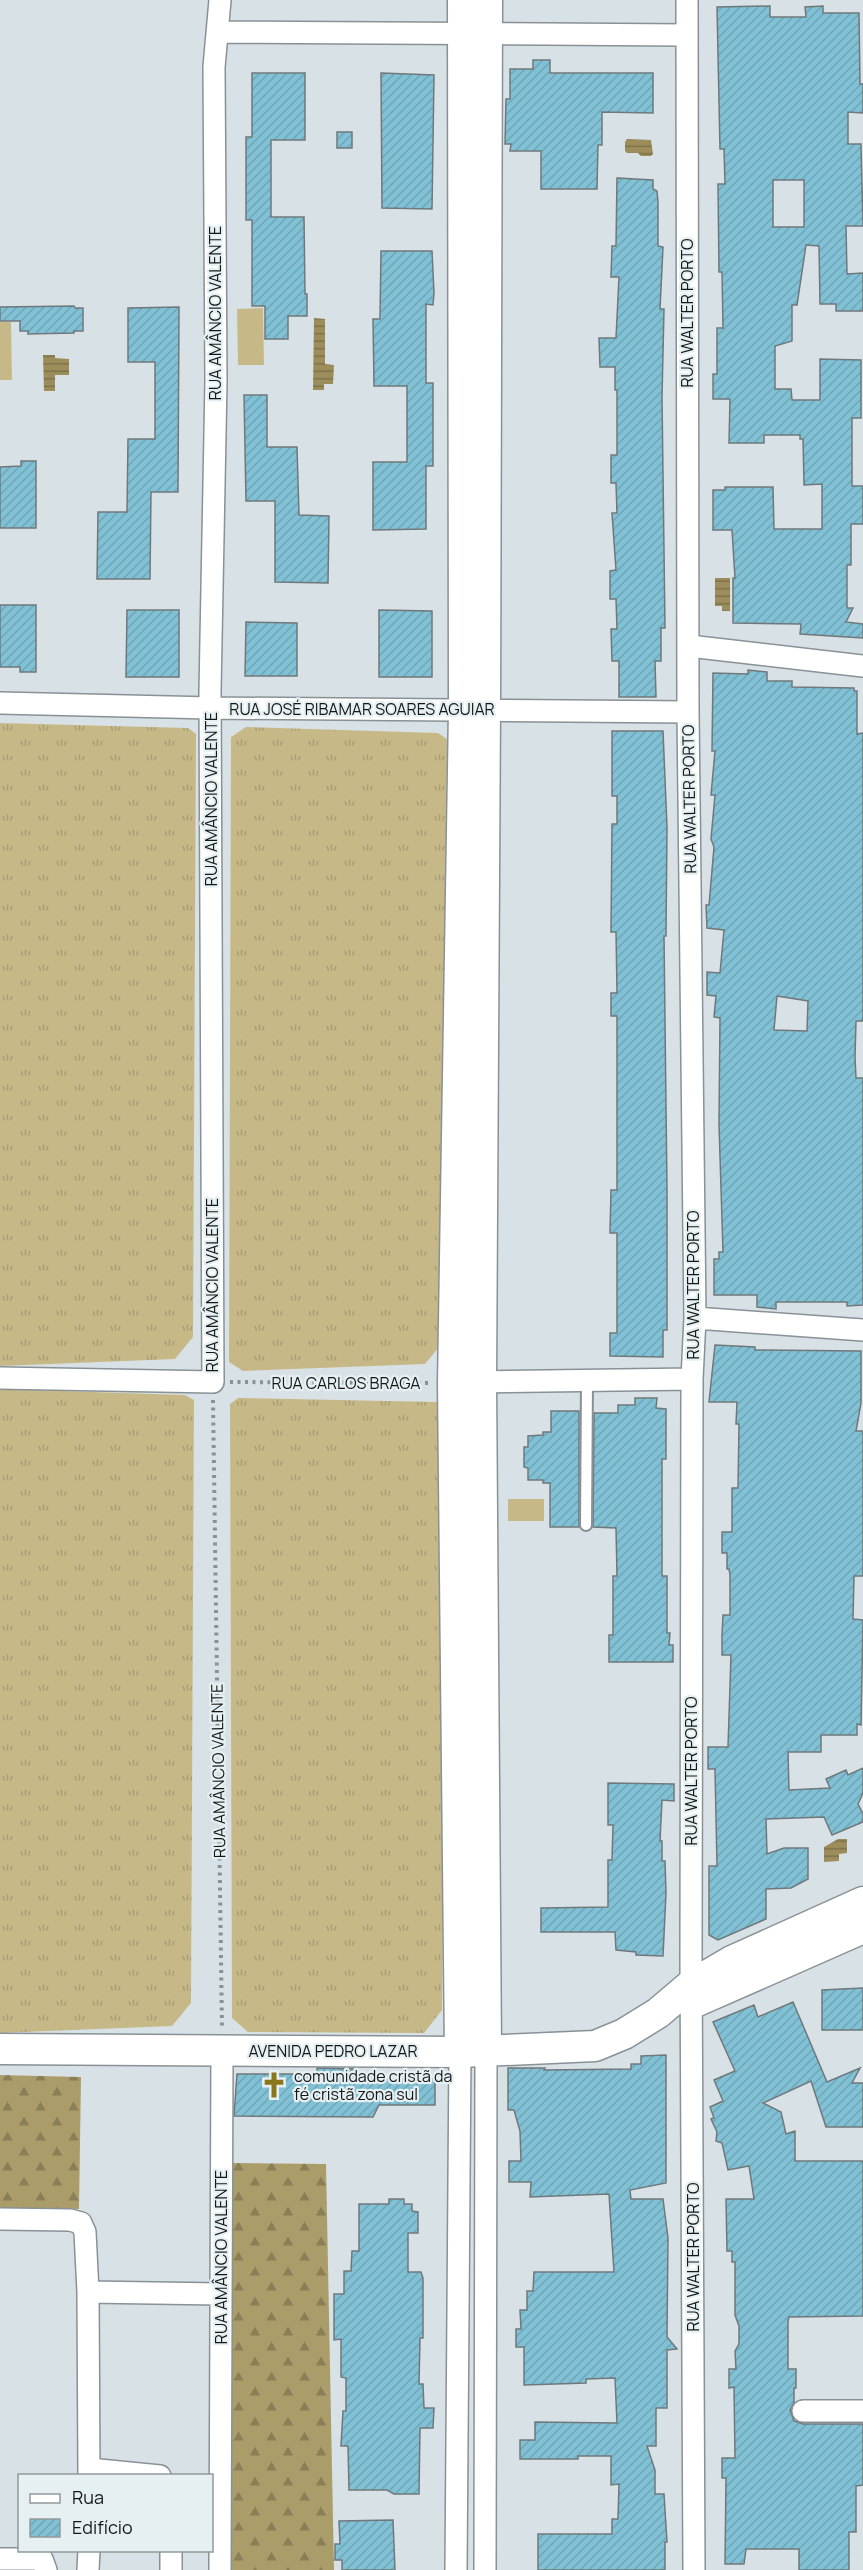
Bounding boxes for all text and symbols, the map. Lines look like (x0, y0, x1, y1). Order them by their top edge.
street label: RUA AMÂNCIO VALENTE (204, 226, 226, 400)
street label: RUA WALTER PORTO (676, 238, 698, 388)
street label: RUA JOSÉ RIBAMAR SOARES AGUIAR (229, 698, 495, 720)
street label: RUA AMÂNCIO VALENTE (200, 712, 222, 886)
street label: RUA WALTER PORTO (677, 724, 701, 874)
street label: RUA AMÂNCIO VALENTE (201, 1198, 223, 1372)
street label: RUA WALTER PORTO (682, 1210, 704, 1360)
street label: RUA CARLOS BRAGA (272, 1372, 420, 1394)
street label: RUA AMÂNCIO VALENTE (205, 1684, 231, 1858)
street label: RUA WALTER PORTO (680, 1696, 702, 1846)
street label: AVENIDA PEDRO LAZAR (249, 2040, 417, 2062)
place label: comunidade cristã da fé cristã zona sul (294, 2065, 452, 2105)
church icon: comunidade cristã da fé cristã zona sul (259, 2070, 289, 2100)
street label: RUA AMÂNCIO VALENTE (210, 2170, 232, 2344)
street label: RUA WALTER PORTO (682, 2182, 704, 2332)
legend (18, 2474, 213, 2552)
text: Rua (72, 2485, 104, 2509)
text: Edifício (72, 2515, 133, 2539)

